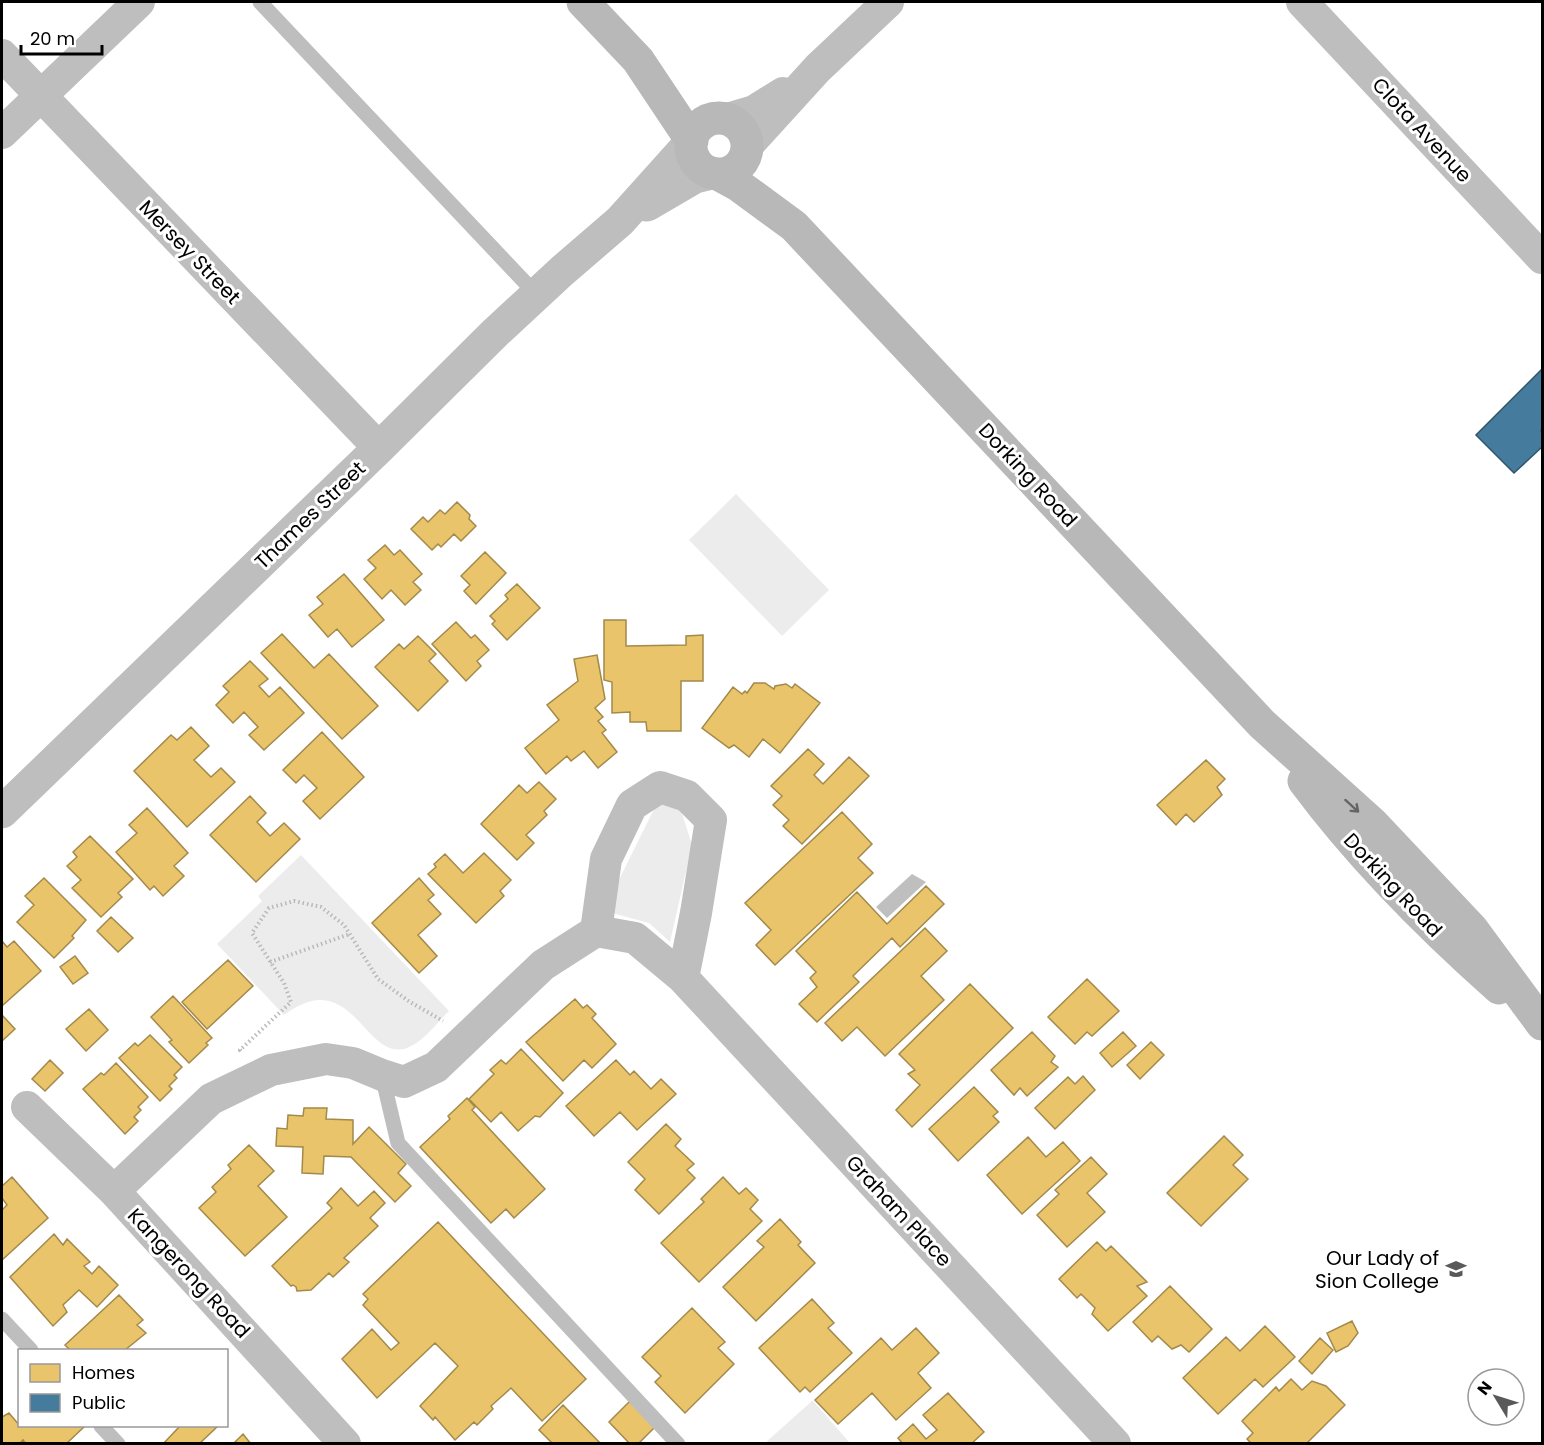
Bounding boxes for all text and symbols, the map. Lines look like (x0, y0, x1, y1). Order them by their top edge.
scale bar (21, 18, 102, 56)
text: 20 m (30, 26, 75, 51)
street label: Clota Avenue (1366, 71, 1478, 189)
street label: Mersey Street (133, 194, 247, 310)
street label: Dorking Road (972, 417, 1084, 533)
street label: Thames Street (248, 455, 372, 575)
one-way arrow (1345, 799, 1360, 813)
street label: Dorking Road (1337, 827, 1449, 943)
street label: Graham Place (840, 1149, 958, 1273)
street label: Kangerong Road (121, 1202, 257, 1344)
place label: Our Lady of Sion College (1315, 1244, 1439, 1295)
school or university icon: Our Lady of Sion College (1444, 1257, 1468, 1281)
legend (18, 1349, 228, 1427)
text: Homes (72, 1360, 135, 1385)
north arrow (1466, 1367, 1526, 1427)
text: N (1472, 1376, 1497, 1400)
text: Public (72, 1390, 126, 1415)

